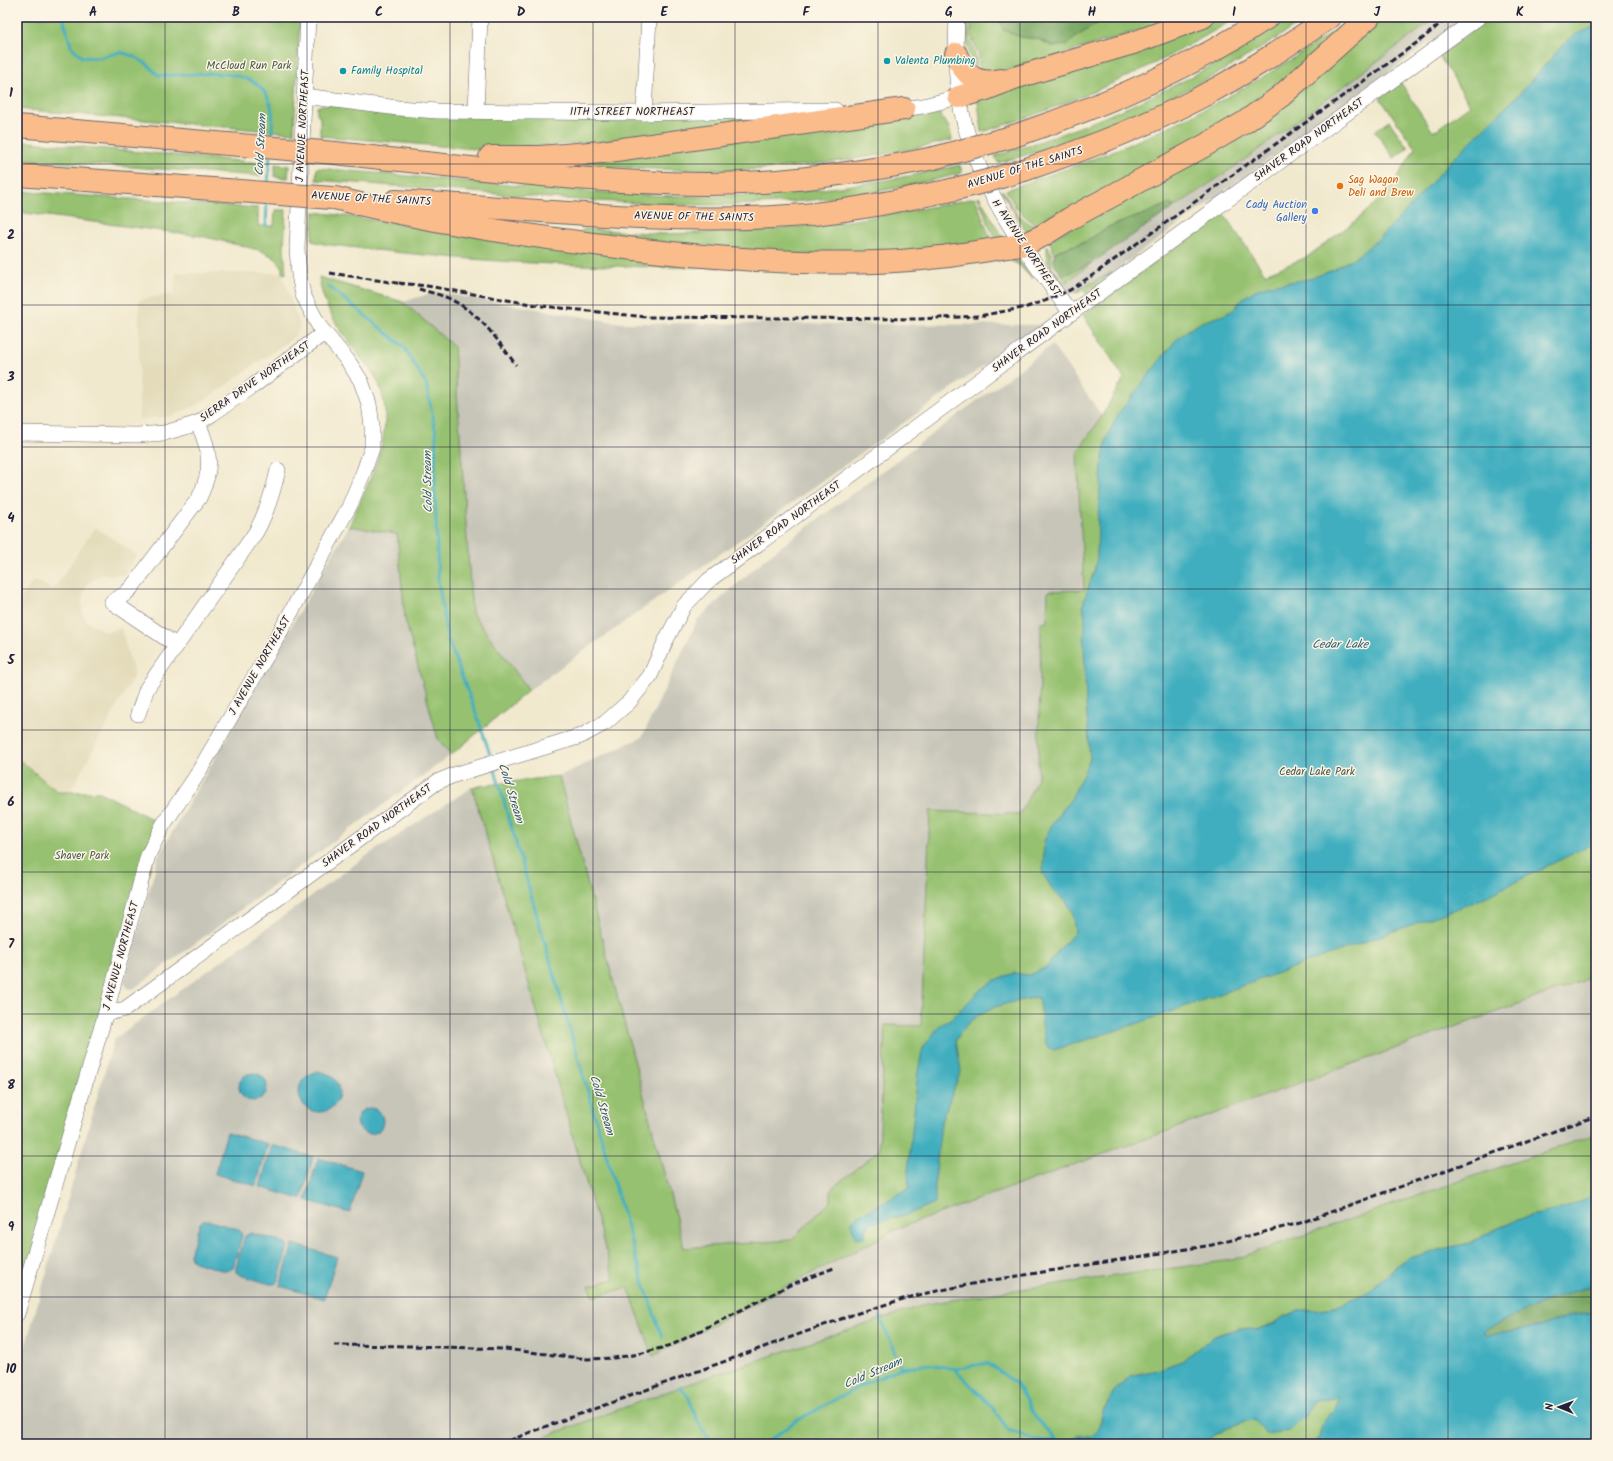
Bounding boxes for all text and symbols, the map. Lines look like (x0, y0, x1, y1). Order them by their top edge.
text: A (89, 2, 97, 23)
text: B (232, 2, 240, 23)
text: C (375, 2, 383, 23)
text: D (517, 2, 526, 23)
text: E (660, 2, 668, 23)
text: F (802, 2, 810, 23)
text: G (945, 2, 953, 23)
text: H (1088, 2, 1097, 23)
text: I (1232, 2, 1236, 23)
text: J (1374, 2, 1381, 23)
text: K (1516, 2, 1524, 23)
place label: Valenta Plumbing (895, 52, 976, 70)
marker: Valenta Plumbing (882, 56, 892, 66)
park label: McCloud Run Park (207, 57, 292, 75)
place label: Family Hospital (351, 62, 423, 80)
marker: Family Hospital (338, 66, 348, 76)
street label: J AVENUE NORTHEAST (291, 68, 315, 182)
text: 1 (9, 83, 13, 104)
street label: SHAVER ROAD NORTHEAST (1250, 93, 1369, 186)
street label: 11TH STREET NORTHEAST (570, 103, 695, 121)
water label: Cold Stream (250, 112, 272, 176)
street label: AVENUE OF THE SAINTS (965, 142, 1085, 194)
place label: Sag Wagon Deli and Brew (1348, 171, 1414, 202)
marker: Sag Wagon Deli and Brew (1335, 181, 1345, 191)
street label: AVENUE OF THE SAINTS (311, 187, 432, 211)
street label: H AVENUE NORTHEAST (987, 196, 1066, 301)
place label: Cady Auction Gallery (1246, 196, 1308, 227)
marker: Cady Auction Gallery (1310, 206, 1320, 216)
street label: AVENUE OF THE SAINTS (634, 207, 754, 227)
text: 2 (7, 225, 15, 246)
street label: SHAVER ROAD NORTHEAST (988, 284, 1107, 377)
street label: SIERRA DRIVE NORTHEAST (196, 336, 315, 427)
text: 3 (6, 367, 15, 388)
water label: Cold Stream (418, 449, 438, 513)
street label: SHAVER ROAD NORTHEAST (727, 476, 846, 569)
text: 4 (7, 508, 15, 529)
street label: J AVENUE NORTHEAST (224, 612, 296, 719)
water label: Cedar Lake (1312, 635, 1370, 654)
text: 5 (7, 650, 16, 671)
water label: Cold Stream (493, 761, 530, 827)
park label: Cedar Lake Park (1279, 763, 1356, 781)
street label: SHAVER ROAD NORTHEAST (318, 779, 437, 872)
text: 6 (7, 792, 15, 813)
park label: Shaver Park (55, 847, 110, 865)
street label: J AVENUE NORTHEAST (98, 898, 144, 1012)
text: 7 (8, 934, 15, 955)
water label: Cold Stream (584, 1073, 620, 1139)
text: 8 (7, 1075, 15, 1096)
text: 9 (8, 1217, 15, 1238)
water label: Cold Stream (841, 1352, 907, 1394)
text: 10 (6, 1359, 17, 1380)
north arrow (1539, 1387, 1579, 1427)
text: N (1541, 1403, 1559, 1410)

